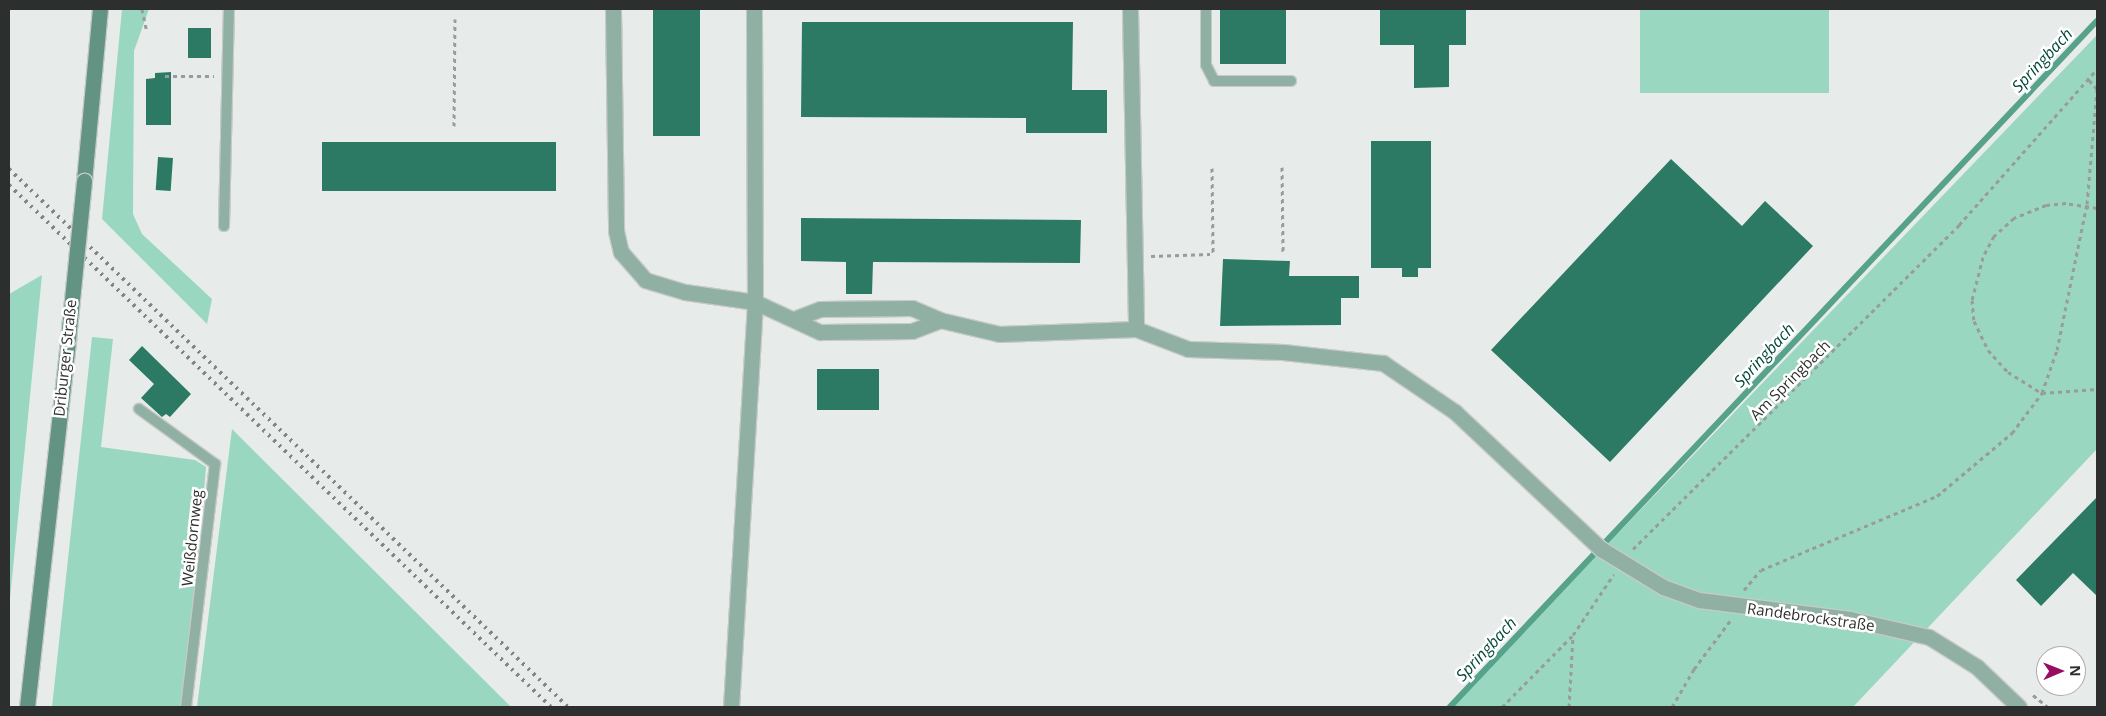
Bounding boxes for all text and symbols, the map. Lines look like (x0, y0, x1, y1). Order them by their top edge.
water label: Springbach (2008, 24, 2076, 96)
street label: Driburger Straße (50, 299, 80, 417)
water label: Springbach (1730, 319, 1798, 391)
street label: Am Springbach (1746, 336, 1834, 424)
street label: Weißdornweg (178, 489, 206, 587)
street label: Randebrockstraße (1746, 599, 1876, 635)
water label: Springbach (1452, 613, 1520, 685)
north arrow (2036, 646, 2086, 696)
text: N (2066, 665, 2085, 677)

